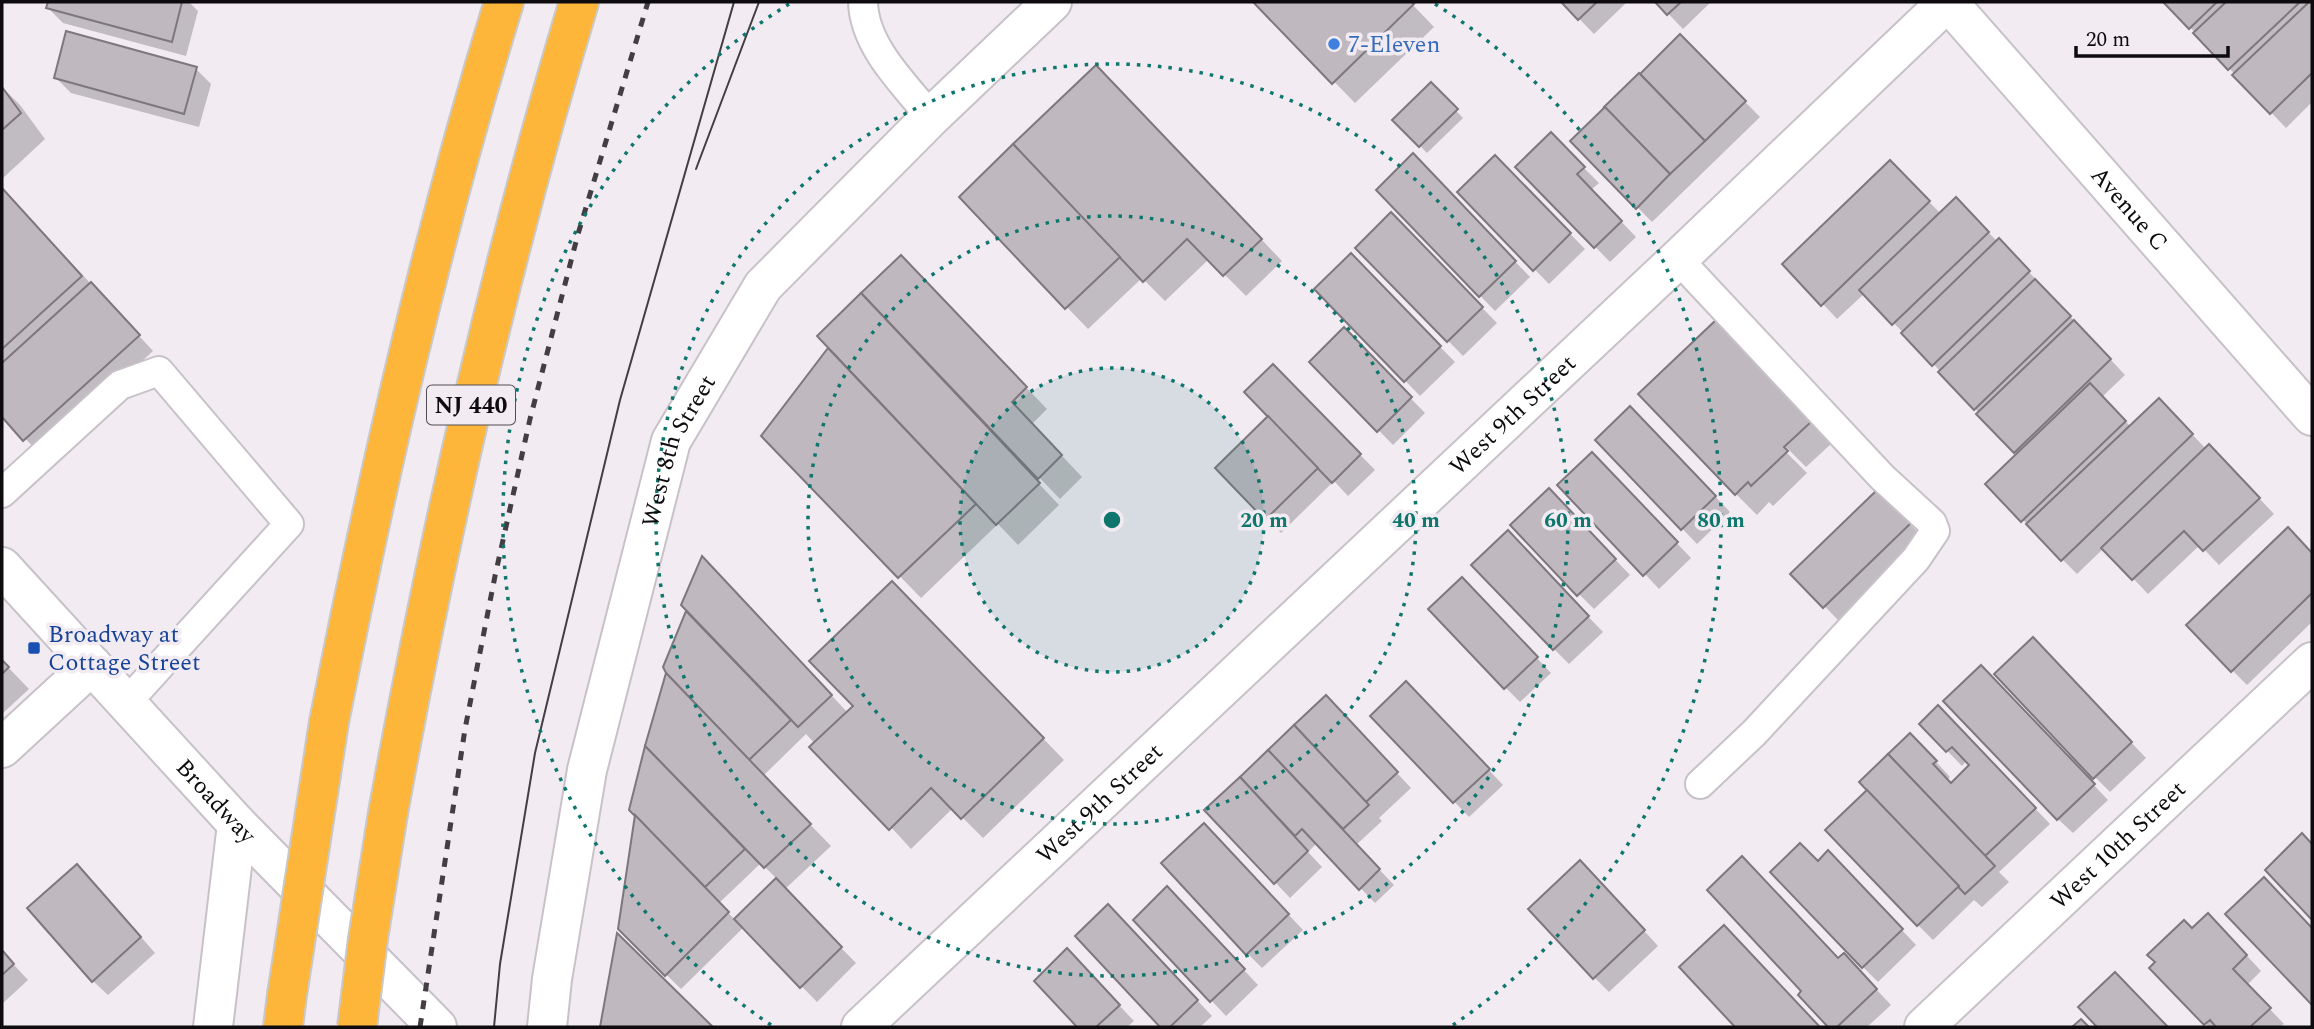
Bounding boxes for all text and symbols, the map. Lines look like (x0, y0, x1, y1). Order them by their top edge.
scale bar (2076, 14, 2228, 58)
text: 20 m (2086, 24, 2130, 56)
place label: 7-Eleven (1348, 27, 1440, 63)
marker: 7-Eleven (1326, 36, 1342, 52)
street label: Avenue C (2081, 159, 2176, 260)
street label: West 9th Street (1441, 347, 1585, 484)
street label: West 8th Street (633, 368, 725, 531)
road number: NJ 440 (427, 386, 515, 424)
text: 20 m (1240, 505, 1288, 537)
text: 40 m (1392, 505, 1440, 537)
text: 60 m (1544, 505, 1592, 537)
text: 80 m (1697, 505, 1745, 537)
centre of rings (1100, 508, 1124, 532)
place label: Broadway at Cottage Street (48, 617, 200, 681)
marker: Broadway at Cottage Street (26, 640, 42, 656)
street label: West 9th Street (1028, 735, 1172, 873)
street label: Broadway (167, 751, 265, 853)
street label: West 10th Street (2042, 772, 2194, 918)

